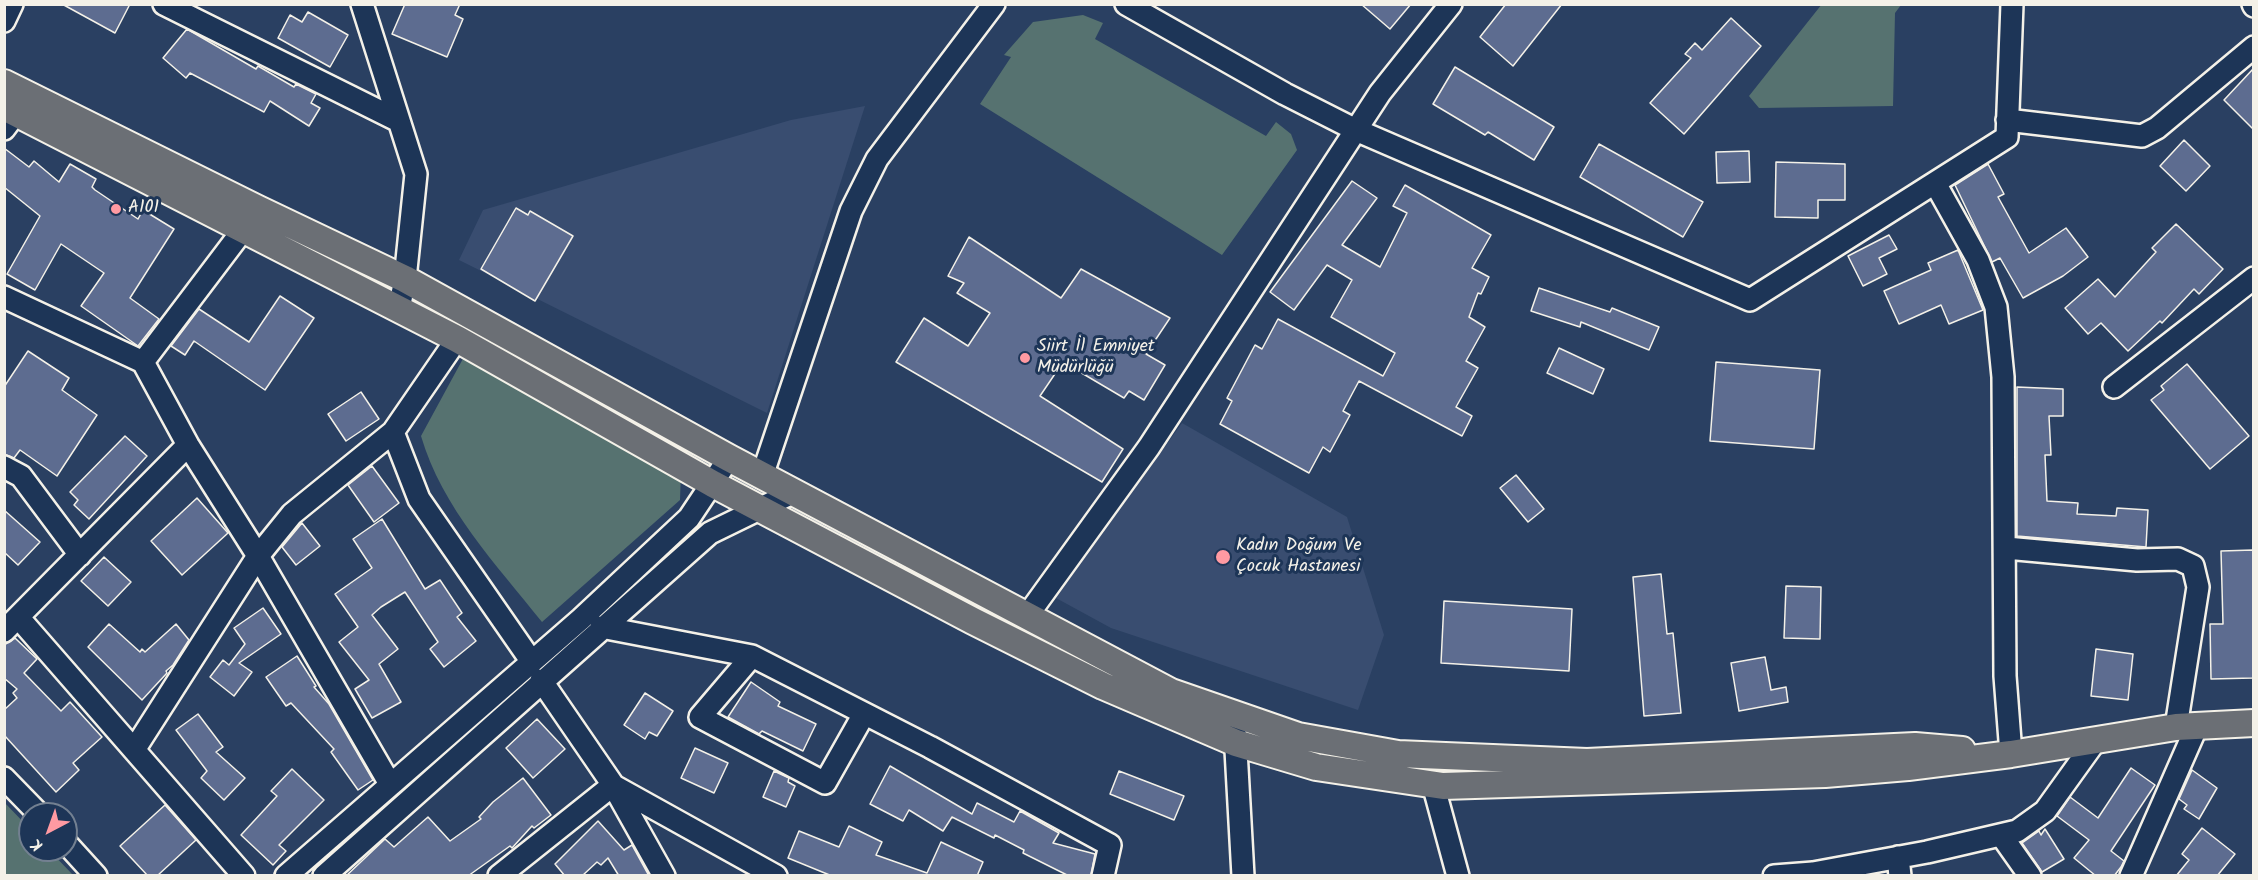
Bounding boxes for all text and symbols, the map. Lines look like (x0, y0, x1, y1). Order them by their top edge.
place label: A101 (128, 198, 159, 220)
marker: A101 (109, 202, 123, 216)
place label: Siirt İl Emniyet Müdürlüğü (1037, 337, 1155, 380)
marker: Siirt İl Emniyet Müdürlüğü (1018, 351, 1032, 365)
place label: Kadın Doğum Ve Çocuk Hastanesi (1236, 536, 1362, 578)
marker: Kadın Doğum Ve Çocuk Hastanesi (1214, 548, 1232, 566)
north arrow (18, 802, 78, 862)
text: K (25, 832, 49, 857)

